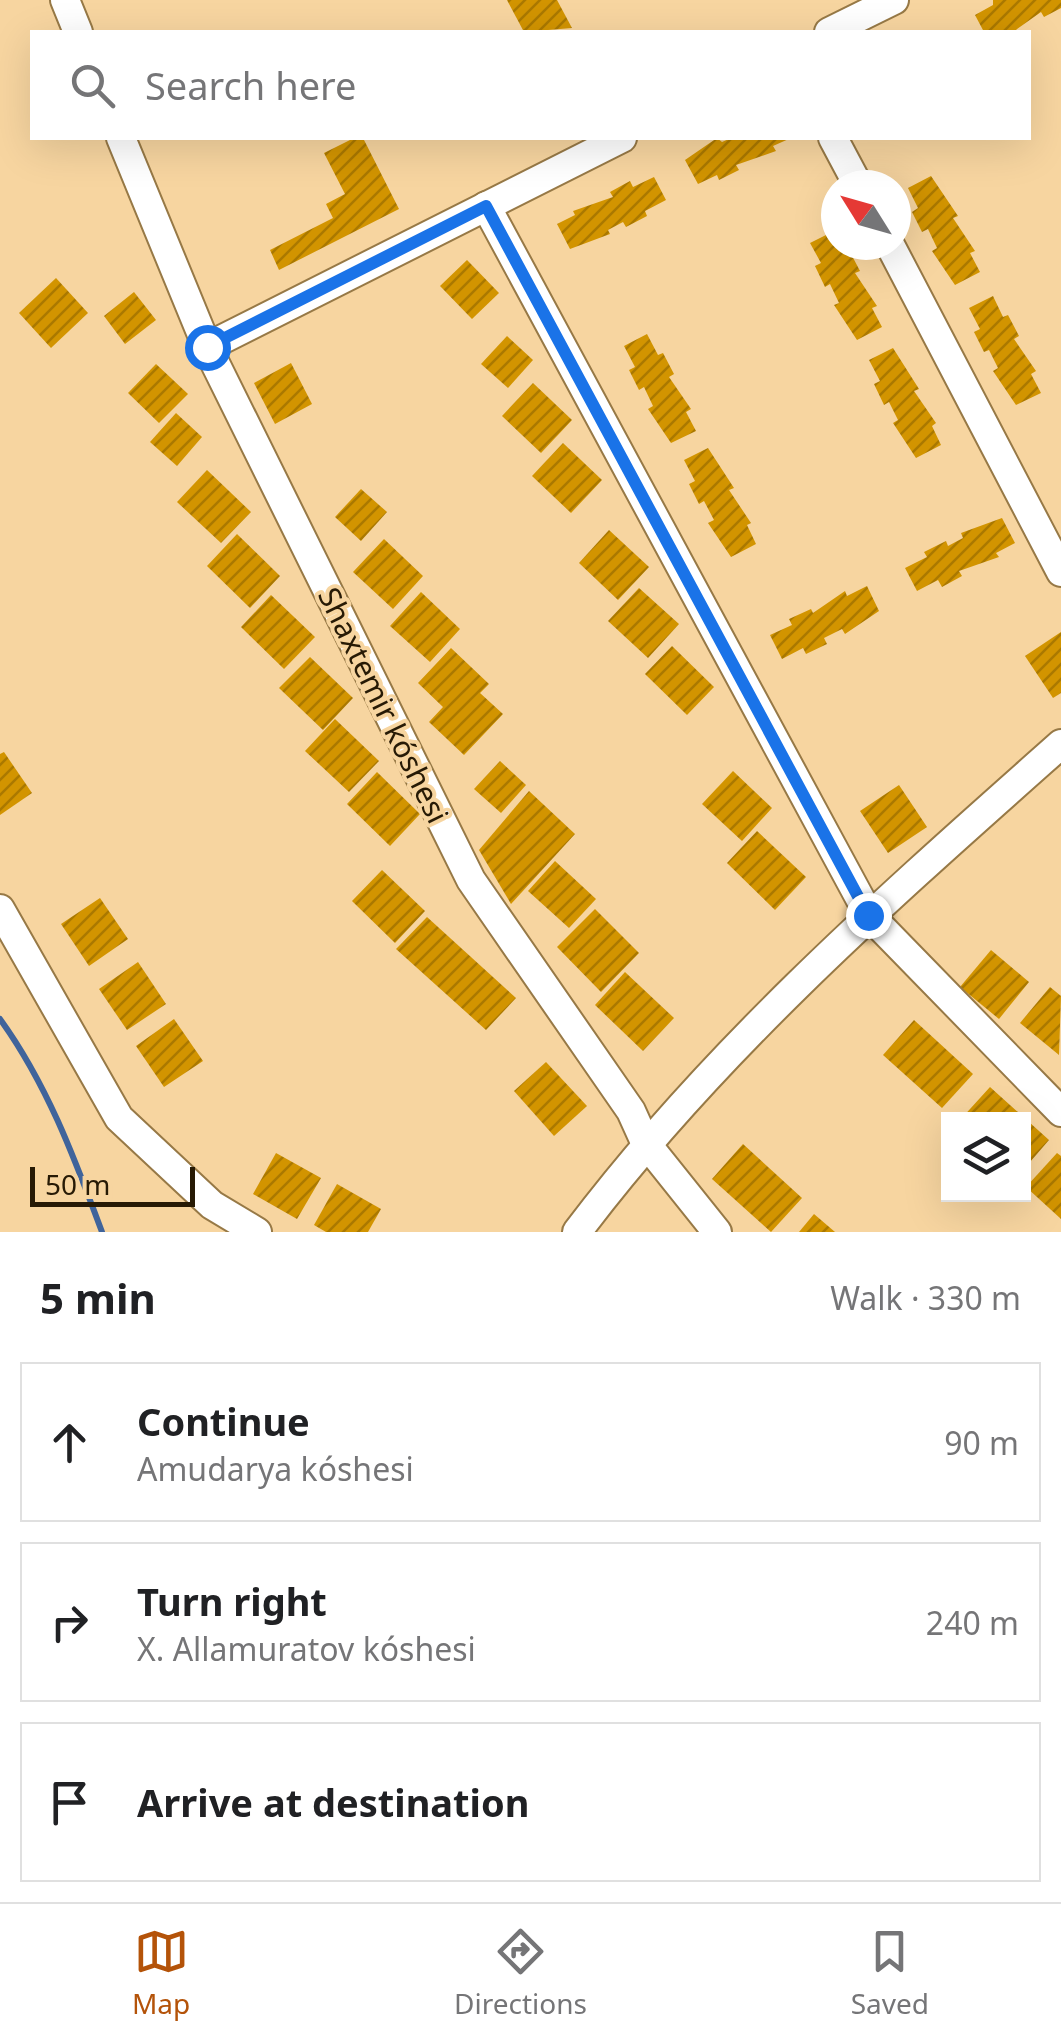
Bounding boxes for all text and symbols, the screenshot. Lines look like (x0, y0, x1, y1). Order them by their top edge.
search box (30, 30, 1031, 140)
icon: search (65, 58, 120, 113)
text: Search here (145, 59, 356, 111)
north arrow (821, 170, 911, 260)
route start (185, 325, 231, 371)
street label: Shaxtemir kóshesi (309, 580, 459, 830)
route end (846, 893, 892, 939)
map controls (941, 1112, 1031, 1202)
button: layers (941, 1112, 1031, 1202)
scale bar (30, 1162, 195, 1206)
text: 50 m (45, 1165, 111, 1203)
text: 5 min (40, 1269, 156, 1326)
text: Walk · 330 m (830, 1276, 1021, 1319)
text: Continue (137, 1395, 310, 1447)
icon: ahead (42, 1415, 97, 1470)
text: 90 m (944, 1421, 1019, 1464)
text: Amudarya kóshesi (137, 1447, 414, 1490)
text: Turn right (137, 1575, 327, 1627)
icon: right (42, 1595, 97, 1650)
text: 240 m (926, 1601, 1019, 1644)
text: X. Allamuratov kóshesi (137, 1627, 476, 1670)
icon: arrive (42, 1775, 97, 1830)
text: Arrive at destination (137, 1776, 529, 1828)
tab: Map (132, 1924, 190, 2022)
tab: Directions (454, 1924, 587, 2022)
tab: Saved (851, 1924, 929, 2022)

